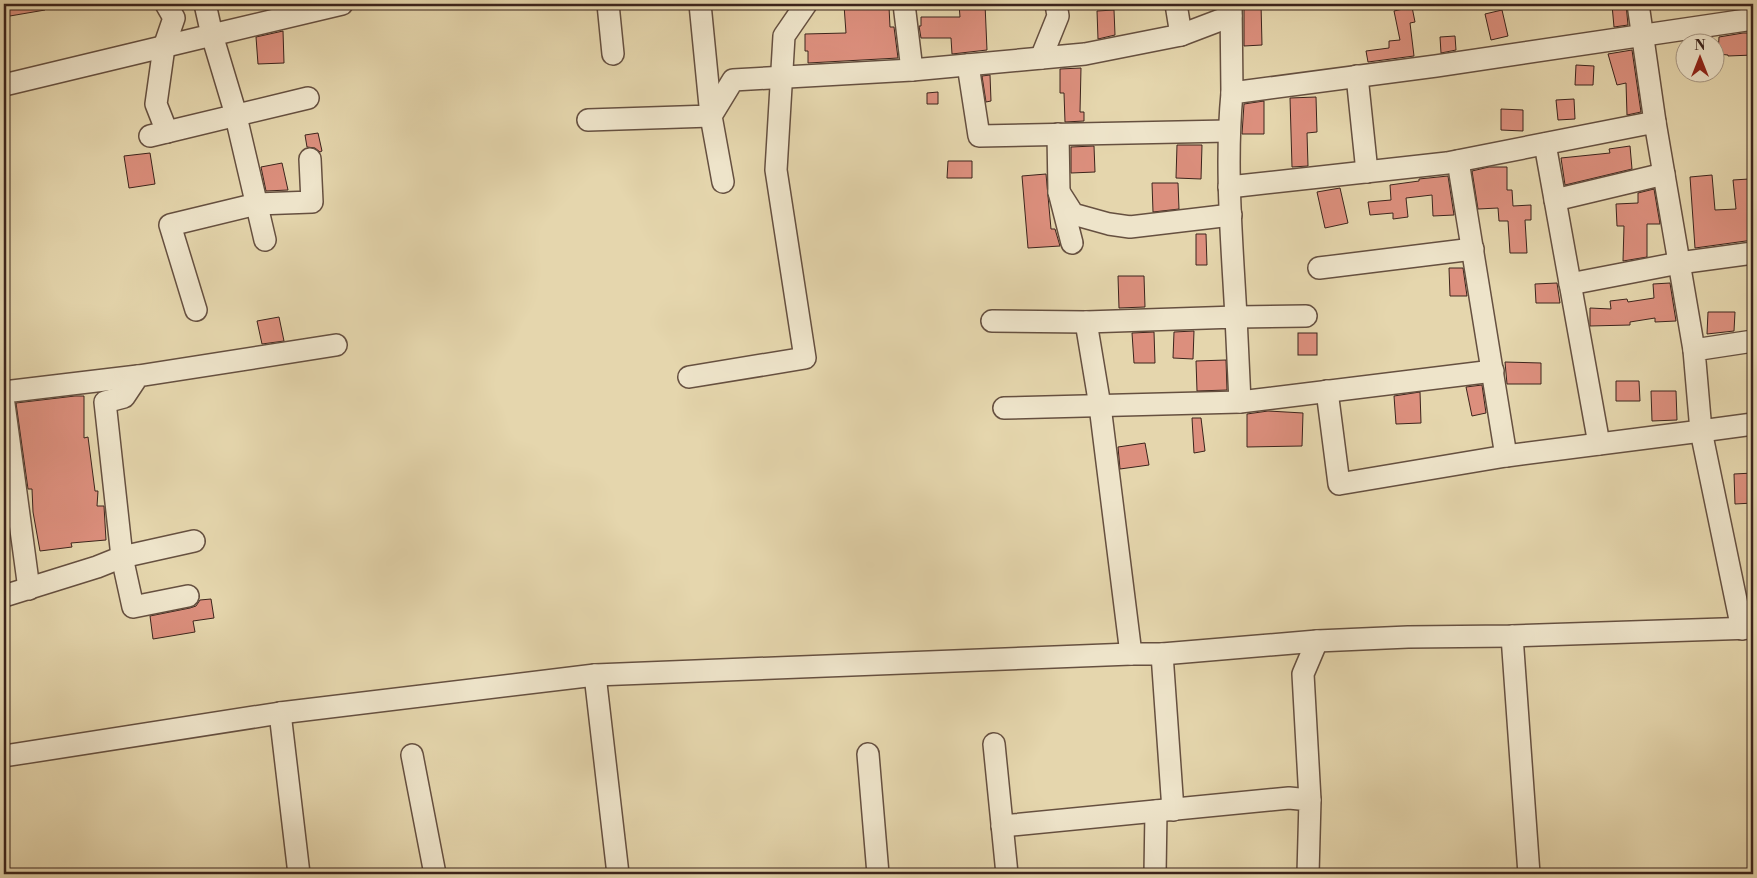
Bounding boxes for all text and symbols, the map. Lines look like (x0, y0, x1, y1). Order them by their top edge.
north arrow (1674, 32, 1724, 82)
text: N (1694, 37, 1706, 55)

